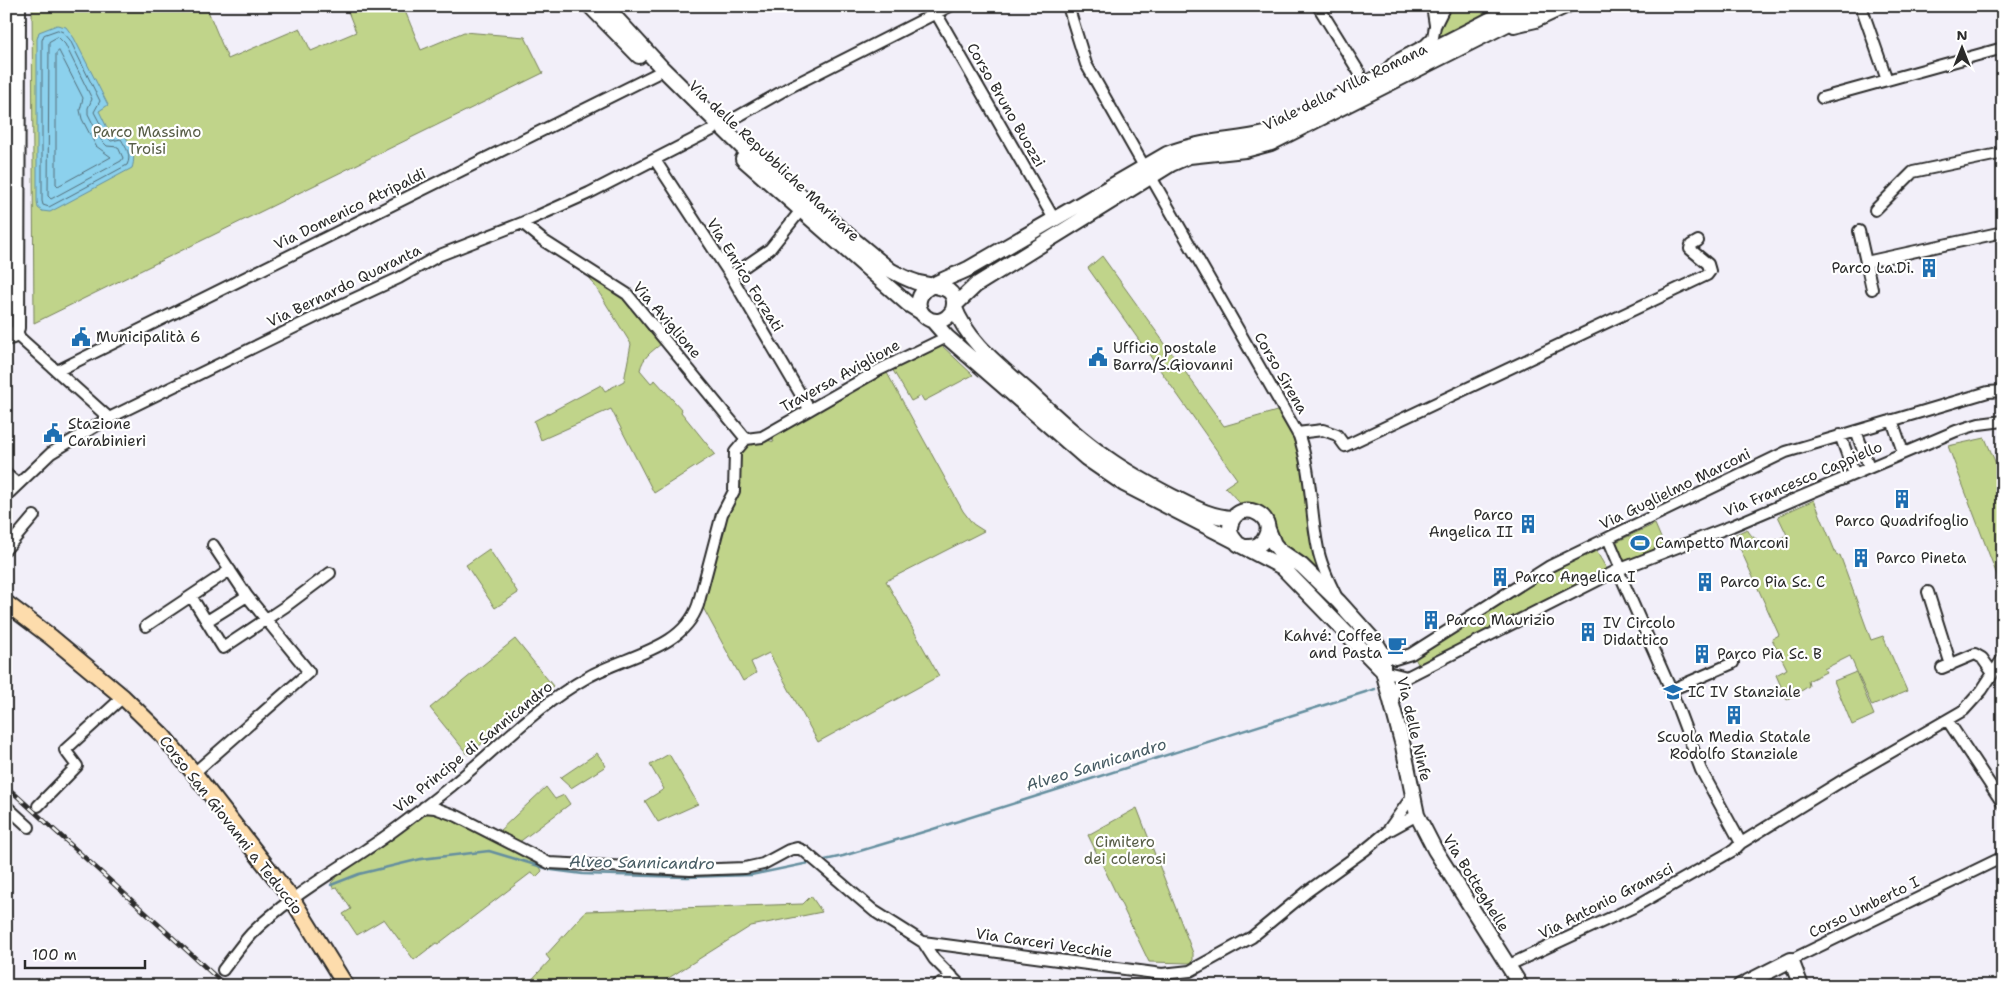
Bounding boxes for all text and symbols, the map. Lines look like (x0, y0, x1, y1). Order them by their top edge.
north arrow (1936, 22, 1986, 72)
text: N (1956, 26, 1968, 44)
street label: Viale della Villa Romana (1260, 38, 1431, 135)
street label: Corso Bruno Buozzi (962, 39, 1050, 171)
street label: Via delle Repubbliche Marinare (684, 76, 864, 246)
park label: Parco Massimo Troisi (93, 122, 201, 159)
street label: Via Domenico Atripaldi (271, 163, 429, 255)
street label: Via Enrico Forzati (702, 215, 788, 335)
street label: Via Bernardo Quaranta (264, 240, 425, 332)
building icon: Parco La.Di. (1918, 257, 1940, 279)
place label: Parco La.Di. (1831, 258, 1914, 278)
street label: Via Aviglione (628, 277, 706, 363)
public building icon: Municipalità 6 (70, 326, 92, 348)
place label: Municipalità 6 (96, 327, 201, 347)
street label: Corso Sirena (1250, 329, 1313, 418)
street label: Traversa Aviglione (777, 335, 903, 417)
place label: Ufficio postale Barra/S.Giovanni (1113, 338, 1233, 375)
public building icon: Ufficio postale Barra/S.Giovanni (1087, 346, 1109, 368)
place label: Stazione Carabinieri (68, 414, 146, 451)
public building icon: Stazione Carabinieri (42, 422, 64, 444)
street label: Via Francesco Cappiello (1721, 437, 1885, 521)
street label: Via Guglielmo Marconi (1596, 444, 1754, 534)
building icon: Parco Quadrifoglio (1891, 488, 1913, 510)
place label: Parco Angelica II (1429, 505, 1513, 542)
place label: Parco Quadrifoglio (1835, 511, 1969, 531)
building icon: Parco Angelica II (1517, 513, 1539, 535)
sports icon: Campetto Marconi (1629, 532, 1651, 554)
place label: Campetto Marconi (1655, 533, 1789, 553)
building icon: Parco Pineta (1850, 547, 1872, 569)
place label: Parco Pineta (1876, 548, 1967, 568)
building icon: Parco Angelica I (1489, 566, 1511, 588)
place label: Parco Angelica I (1515, 567, 1636, 587)
building icon: Parco Pia Sc. C (1694, 571, 1716, 593)
place label: Parco Pia Sc. C (1720, 572, 1825, 592)
building icon: Parco Maurizio (1420, 609, 1442, 631)
place label: Parco Maurizio (1446, 610, 1555, 630)
place label: IV Circolo Didattico (1603, 613, 1675, 650)
building icon: IV Circolo Didattico (1577, 621, 1599, 643)
place label: Kahvé: Coffee and Pasta (1284, 626, 1383, 663)
cafe icon: Kahvé: Coffee and Pasta (1386, 634, 1408, 656)
building icon: Parco Pia Sc. B (1691, 643, 1713, 665)
place label: Parco Pia Sc. B (1717, 644, 1822, 664)
street label: Via delle Ninfe (1392, 675, 1436, 783)
street label: Via Principe di Sannicandro (389, 677, 557, 817)
school or university icon: IC IV Stanziale (1662, 681, 1684, 703)
place label: IC IV Stanziale (1688, 682, 1801, 702)
building icon: Scuola Media Statale Rodolfo Stanziale (1723, 704, 1745, 726)
place label: Scuola Media Statale Rodolfo Stanziale (1657, 727, 1811, 764)
street label: Corso San Giovanni a Teduccio (155, 731, 307, 919)
water label: Alveo Sannicandro (1023, 733, 1169, 796)
street label: Via Botteghelle (1438, 831, 1514, 935)
park label: Cimitero dei colerosi (1084, 832, 1166, 869)
water label: Alveo Sannicandro (569, 851, 715, 874)
street label: Via Antonio Gramsci (1535, 858, 1677, 944)
street label: Corso Umberto I (1805, 872, 1923, 942)
street label: Via Carceri Vecchie (974, 923, 1114, 963)
scale bar (25, 937, 145, 969)
text: 100 m (32, 945, 77, 965)

